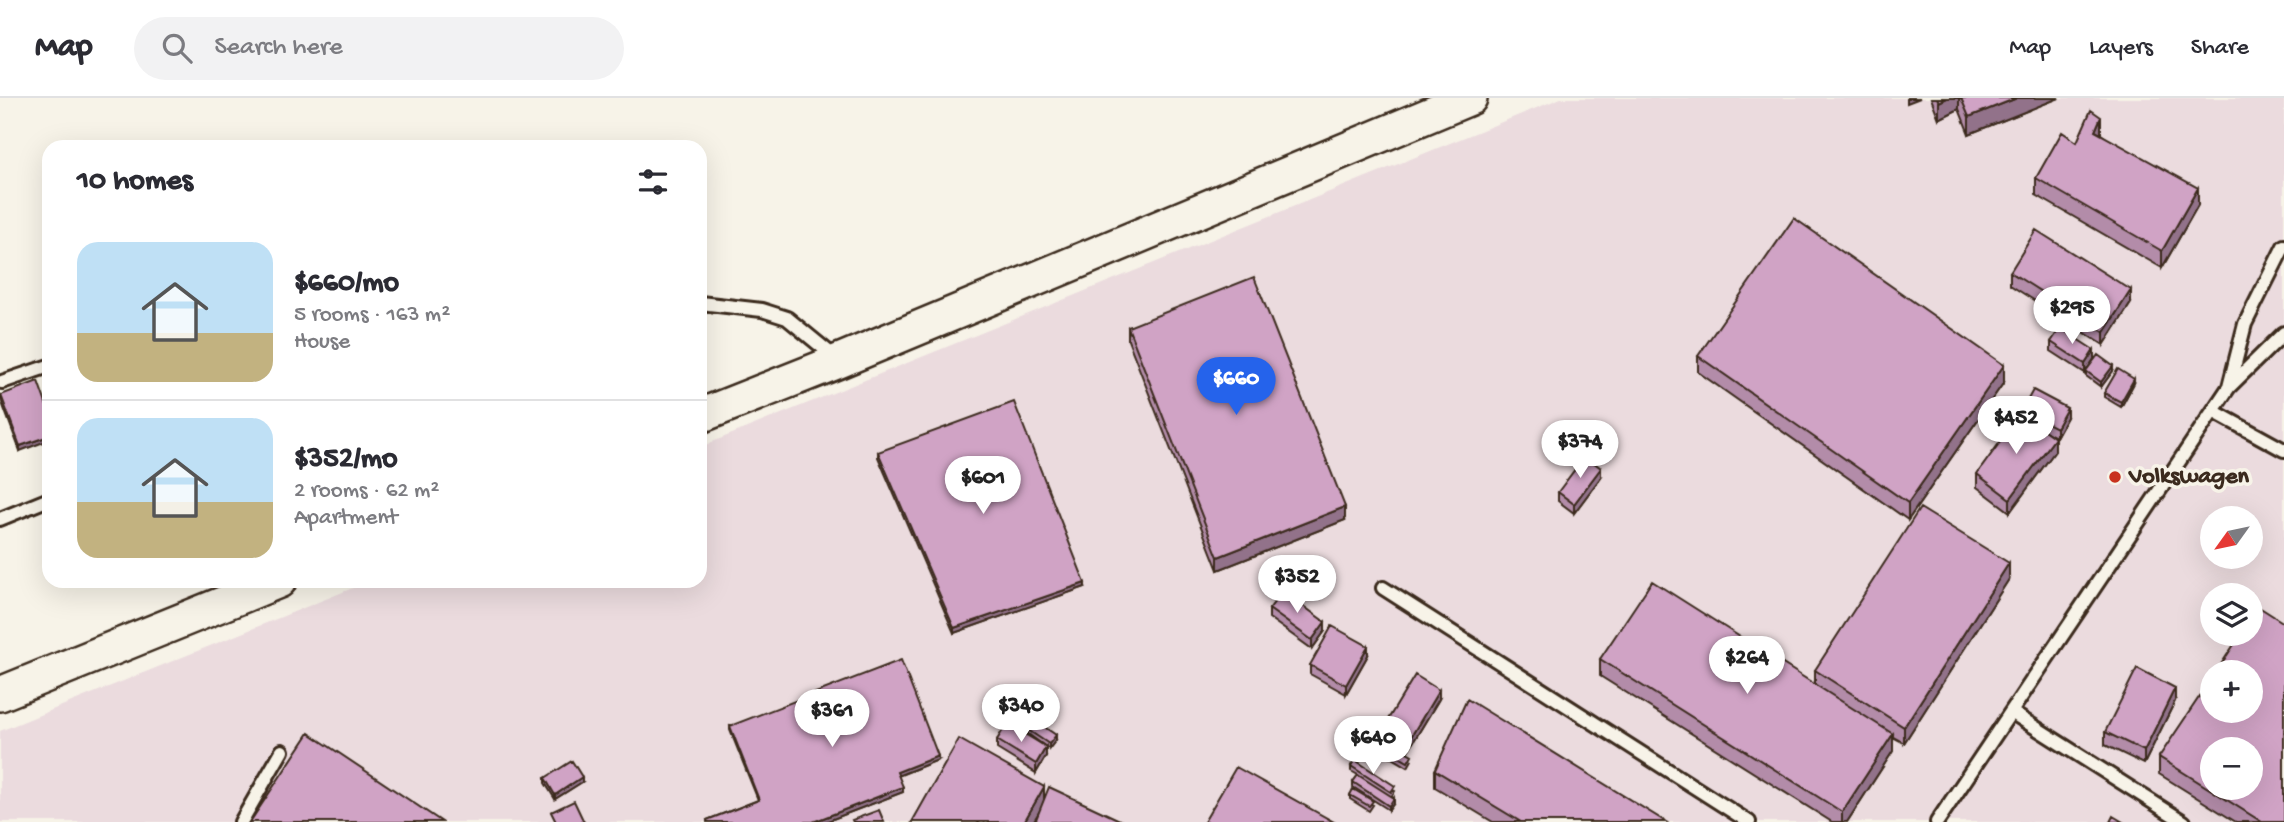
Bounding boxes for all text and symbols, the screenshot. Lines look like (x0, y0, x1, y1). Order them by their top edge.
search box (134, 17, 624, 80)
text: Map (35, 29, 92, 67)
icon: search (158, 29, 196, 67)
text: Search here (214, 33, 343, 64)
text: Map (2009, 34, 2051, 63)
text: Layers (2089, 34, 2153, 63)
text: Share (2191, 34, 2249, 63)
icon: filters (634, 163, 672, 201)
text: 10 homes (77, 165, 193, 200)
text: $660/mo (294, 267, 399, 302)
icon: home (133, 270, 217, 354)
pin: $295 (2031, 286, 2113, 346)
text: $295 (2049, 295, 2095, 322)
text: 5 rooms · 163 m² (294, 302, 450, 329)
text: House (294, 329, 350, 356)
pin: $660 (1195, 358, 1277, 417)
text: $660 (1213, 366, 1259, 393)
pin: $452 (1975, 396, 2057, 456)
text: $452 (1994, 405, 2038, 432)
pin: $374 (1539, 420, 1621, 480)
text: $374 (1557, 429, 1603, 456)
text: $352/mo (294, 443, 398, 478)
icon: home (133, 446, 217, 530)
pin: $601 (942, 456, 1024, 516)
place label: Volkswagen (2128, 463, 2250, 492)
text: $601 (961, 465, 1005, 492)
marker: Volkswagen (2107, 469, 2123, 485)
text: 2 rooms · 62 m² (294, 478, 439, 505)
text: Apartment (294, 505, 398, 532)
north arrow (2200, 506, 2263, 569)
map controls (2200, 506, 2263, 800)
pin: $352 (1256, 556, 1338, 615)
text: $352 (1274, 564, 1320, 591)
button: layers (2200, 583, 2263, 646)
pin: $264 (1706, 636, 1788, 696)
text: $264 (1725, 645, 1769, 672)
button: + (2200, 660, 2263, 723)
pin: $340 (980, 684, 1062, 744)
pin: $361 (791, 690, 873, 749)
text: $340 (998, 693, 1044, 720)
text: $361 (810, 698, 854, 725)
pin: $640 (1332, 716, 1414, 776)
text: $640 (1350, 725, 1396, 752)
button: − (2200, 737, 2263, 800)

